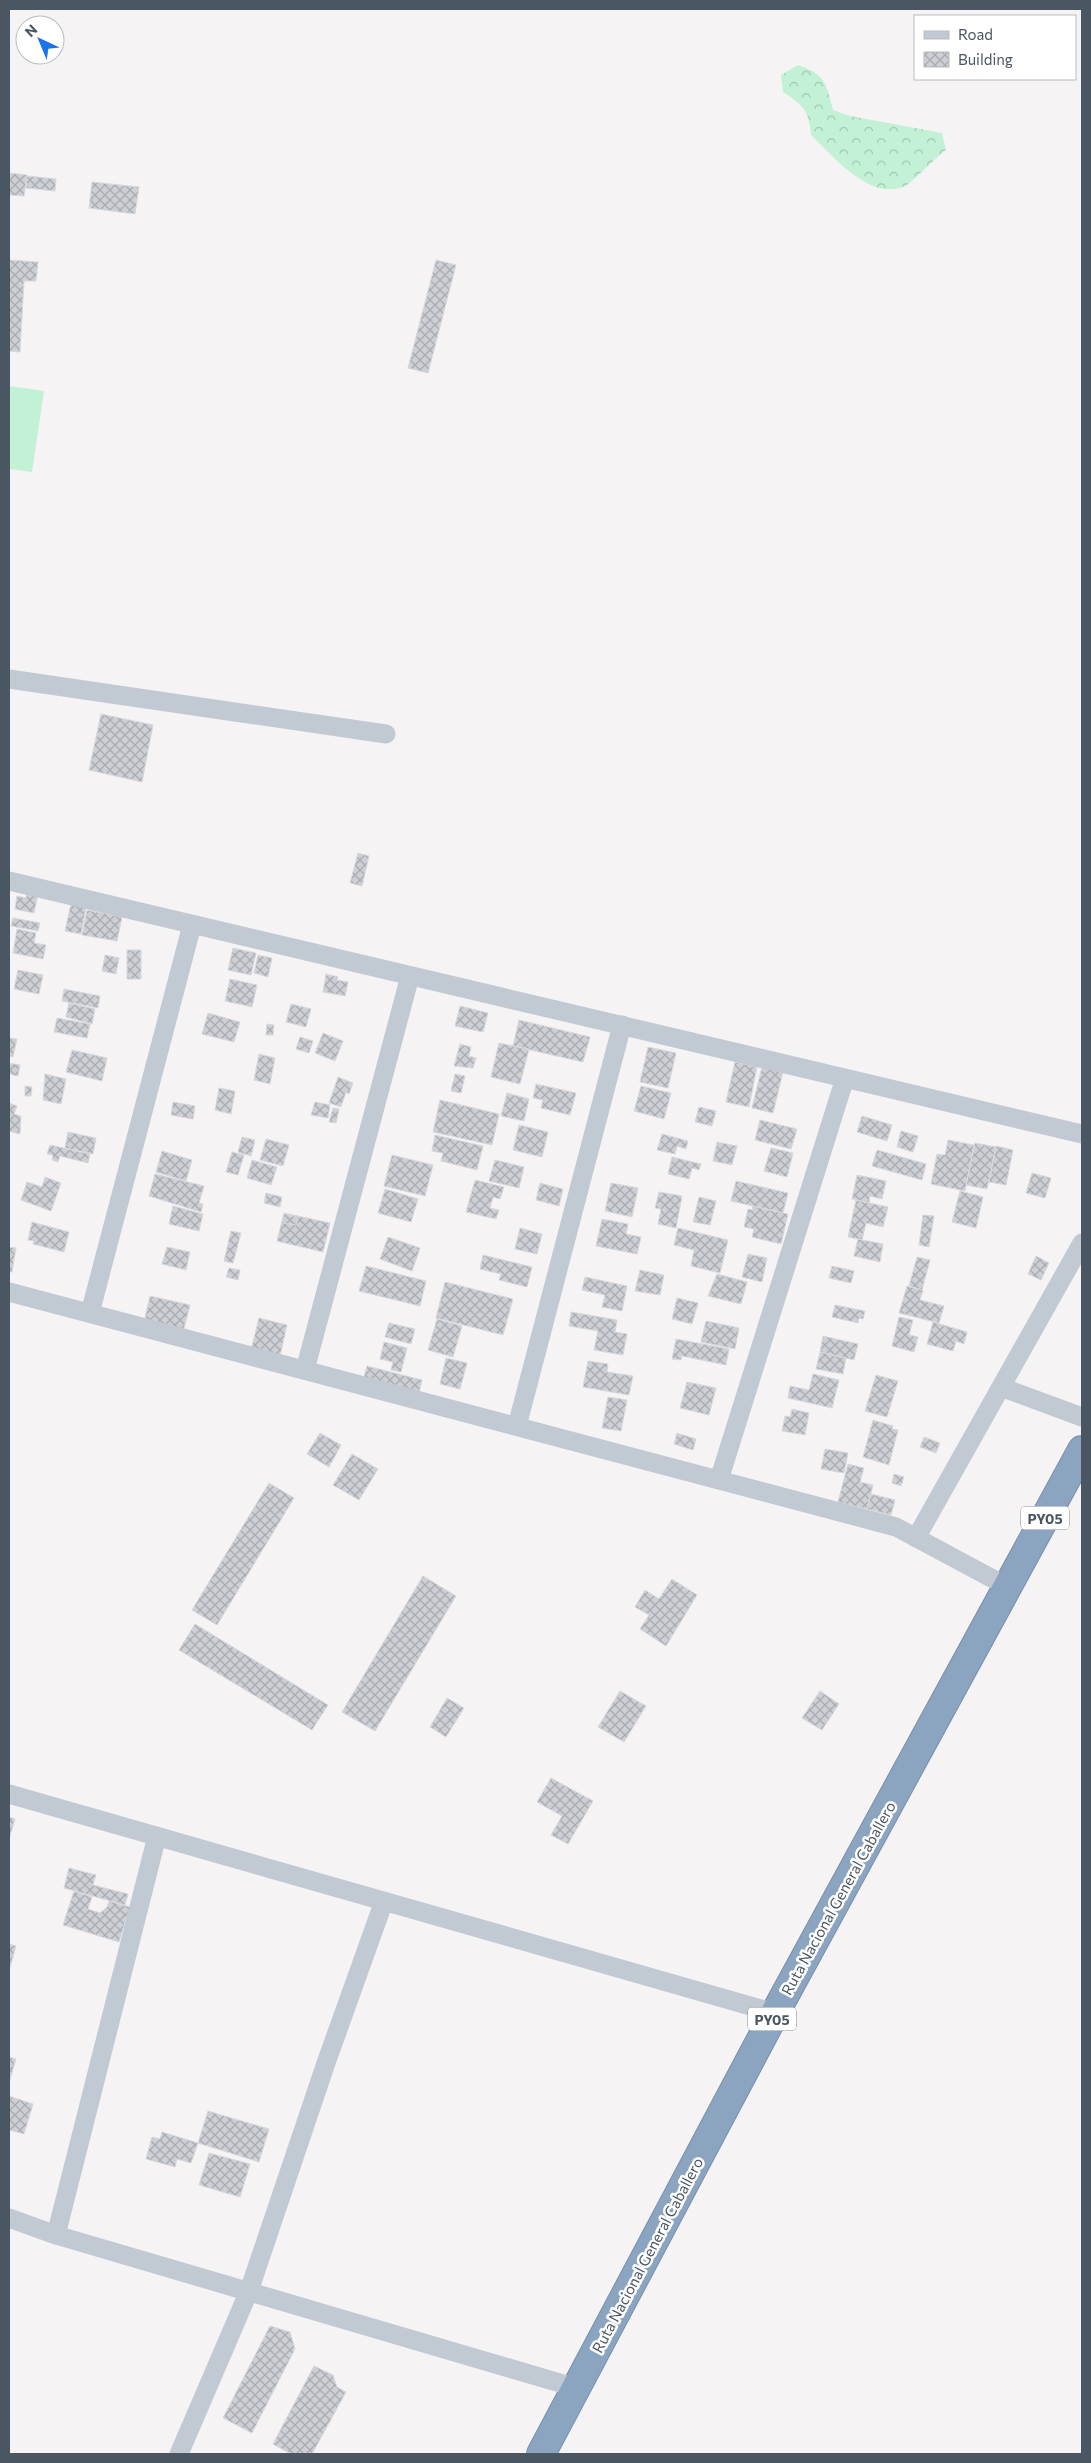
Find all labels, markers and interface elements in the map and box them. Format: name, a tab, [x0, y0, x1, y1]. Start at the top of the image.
north arrow	[15, 15, 65, 65]
legend	[914, 15, 1076, 80]
text: N	[21, 21, 40, 40]
text: Road	[958, 25, 993, 43]
text: Building	[958, 50, 1013, 68]
road number: PY05	[1021, 1506, 1069, 1530]
street label: Ruta Nacional General Caballero	[777, 1798, 899, 1998]
road number: PY05	[748, 2008, 796, 2030]
street label: Ruta Nacional General Caballero	[588, 2154, 706, 2356]

